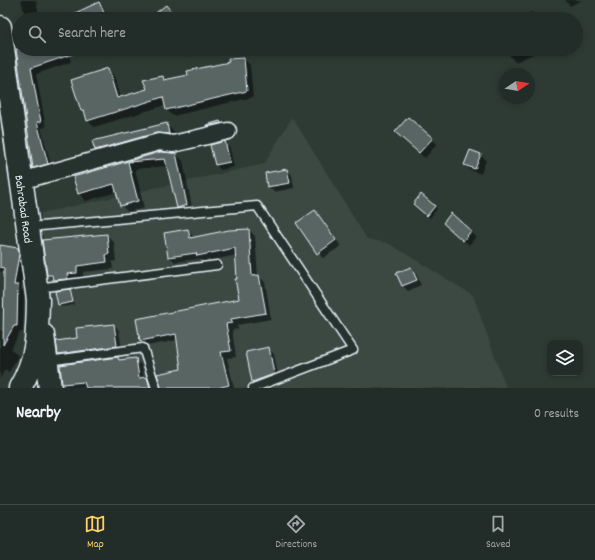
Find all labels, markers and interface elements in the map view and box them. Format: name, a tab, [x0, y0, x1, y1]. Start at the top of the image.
search box	[12, 12, 583, 56]
icon: search	[26, 23, 48, 45]
text: Search here	[58, 23, 126, 45]
north arrow	[499, 68, 535, 104]
street label: Bahrabad Road	[9, 174, 36, 244]
map controls	[547, 340, 583, 376]
button: layers	[547, 340, 583, 376]
text: Nearby	[16, 402, 60, 426]
text: 0 results	[534, 405, 579, 424]
tab: Map	[84, 513, 106, 553]
tab: Directions	[275, 513, 317, 553]
tab: Saved	[486, 513, 511, 553]

